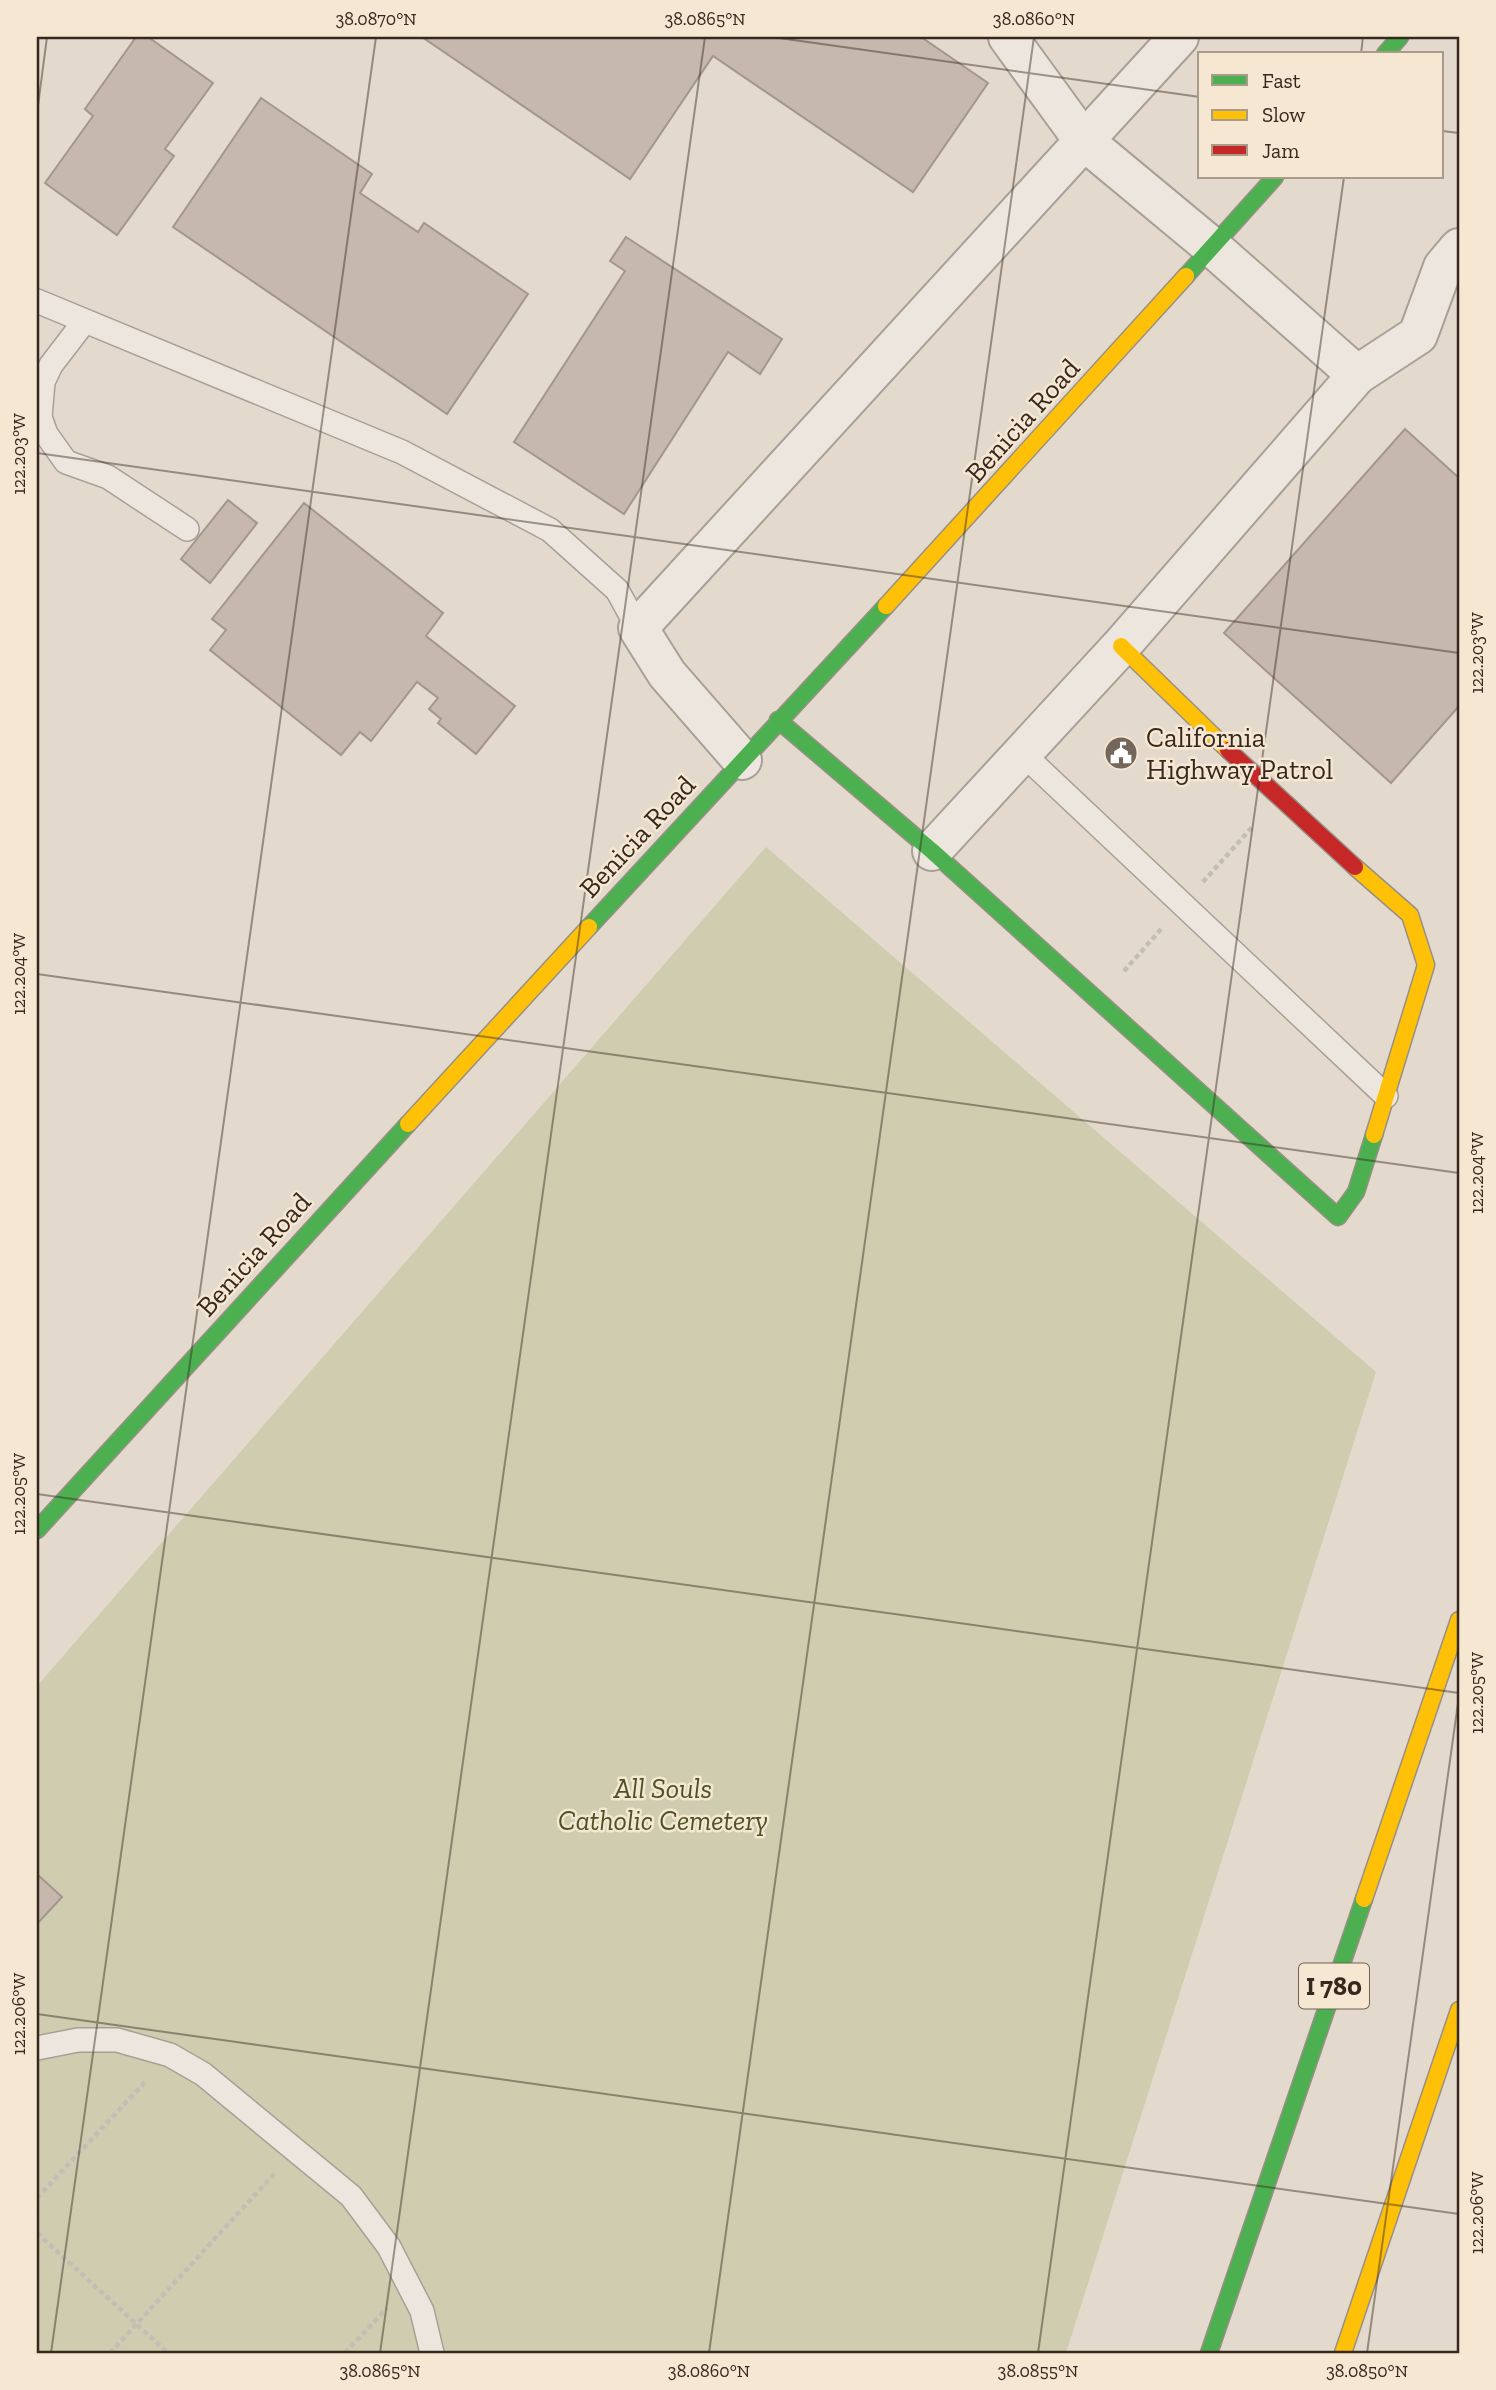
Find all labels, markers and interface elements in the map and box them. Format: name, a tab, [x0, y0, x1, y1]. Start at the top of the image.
text: 38.0870°N	[335, 8, 417, 30]
text: 38.0865°N	[664, 8, 746, 30]
text: 38.0860°N	[993, 8, 1075, 30]
legend	[1198, 52, 1444, 178]
text: Fast	[1262, 68, 1301, 93]
text: Slow	[1262, 102, 1305, 127]
text: Jam	[1262, 138, 1299, 163]
street label: Benicia Road	[958, 352, 1086, 489]
text: 122.203°W	[8, 413, 30, 495]
text: 122.203°W	[1466, 612, 1488, 694]
place label: California Highway Patrol	[1146, 721, 1333, 786]
public building icon: California Highway Patrol	[1102, 734, 1140, 772]
street label: Benicia Road	[573, 768, 702, 904]
text: 122.204°W	[8, 933, 30, 1015]
text: 122.204°W	[1466, 1132, 1488, 1214]
street label: Benicia Road	[189, 1186, 317, 1323]
text: 122.205°W	[8, 1453, 30, 1535]
text: 122.205°W	[1466, 1652, 1488, 1734]
park label: All Souls Catholic Cemetery	[558, 1772, 768, 1837]
road number: I 780	[1299, 1964, 1369, 2008]
text: 122.206°W	[8, 1973, 30, 2055]
text: 122.206°W	[1466, 2172, 1488, 2254]
text: 38.0865°N	[339, 2360, 421, 2382]
text: 38.0860°N	[668, 2360, 750, 2382]
text: 38.0855°N	[998, 2360, 1078, 2382]
text: 38.0850°N	[1326, 2360, 1408, 2382]

